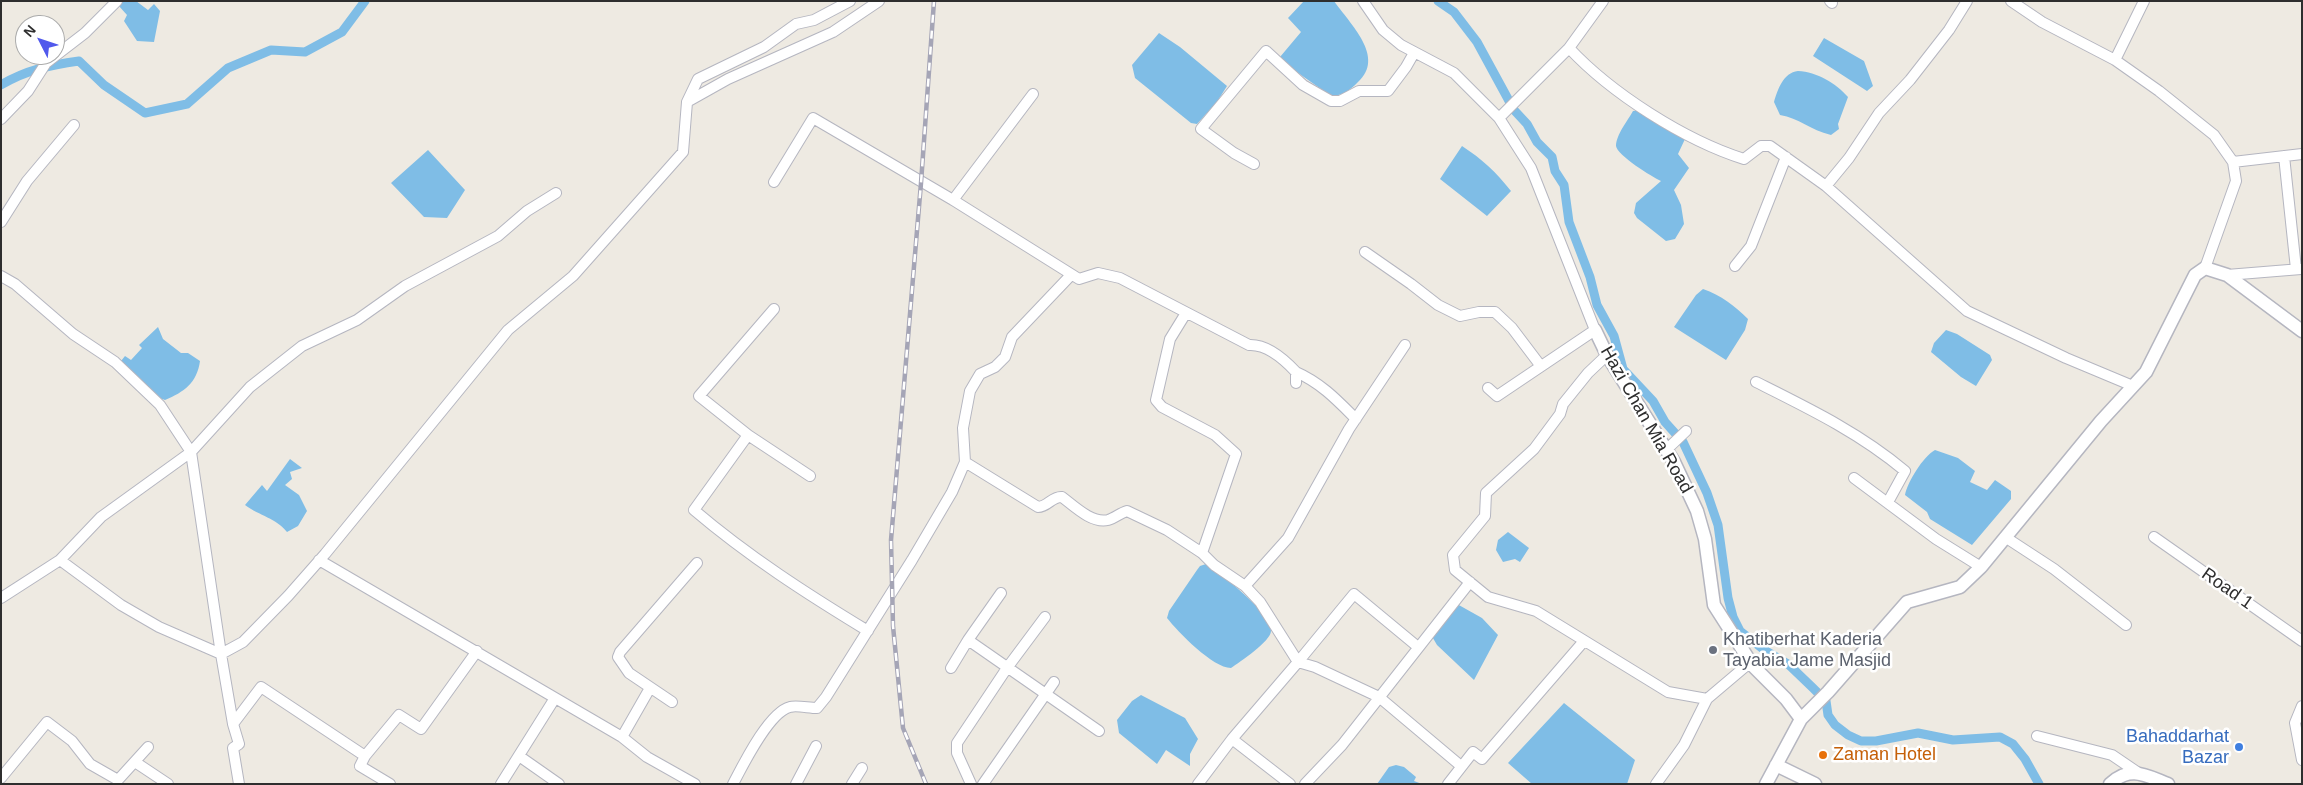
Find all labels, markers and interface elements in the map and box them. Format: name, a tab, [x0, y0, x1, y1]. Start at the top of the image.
north arrow	[15, 15, 65, 65]
text: N	[20, 22, 39, 40]
street label: Hazi Chan Mia Road	[1595, 343, 1697, 497]
street label: Road 1	[2197, 564, 2257, 614]
place label: Khatiberhat Kaderia Tayabia Jame Masjid	[1723, 629, 1891, 672]
marker: Khatiberhat Kaderia Tayabia Jame Masjid	[1707, 644, 1719, 656]
place label: Bahaddarhat Bazar	[2126, 726, 2229, 769]
marker: Bahaddarhat Bazar	[2233, 741, 2245, 753]
place label: Zaman Hotel	[1833, 744, 1936, 766]
marker: Zaman Hotel	[1817, 749, 1829, 761]

